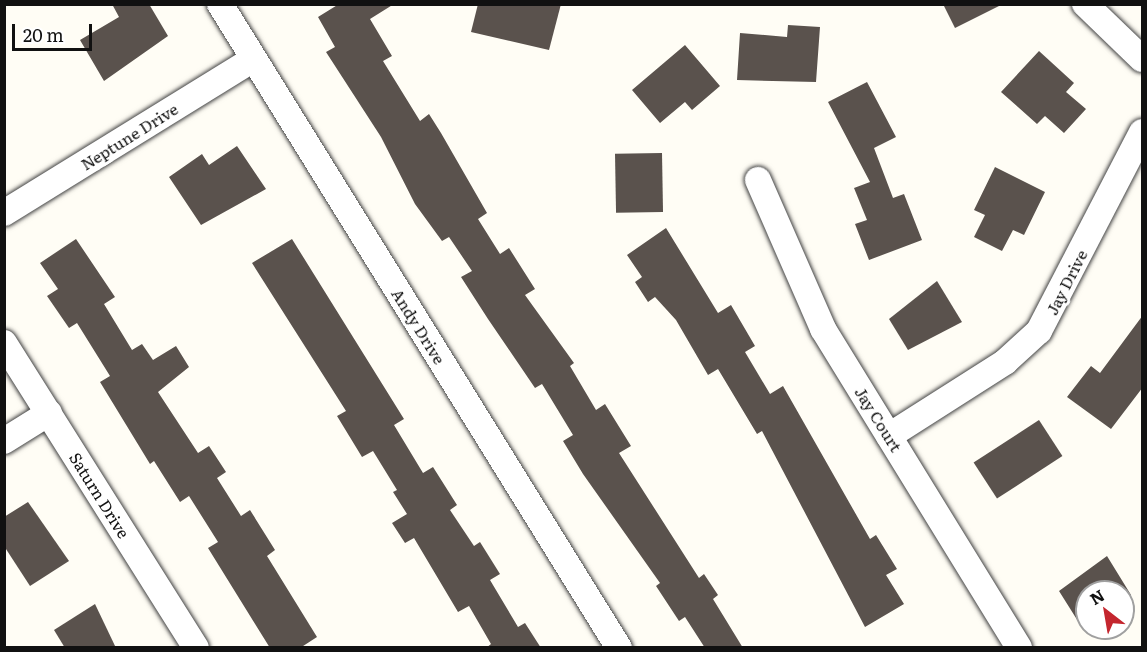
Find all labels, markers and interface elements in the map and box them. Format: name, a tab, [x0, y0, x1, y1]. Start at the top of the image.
scale bar	[15, 12, 94, 50]
text: 20 m	[23, 21, 64, 48]
street label: Neptune Drive	[77, 98, 181, 174]
street label: Jay Drive	[1041, 246, 1091, 318]
street label: Andy Drive	[388, 285, 450, 367]
street label: Jay Court	[851, 383, 907, 455]
street label: Saturn Drive	[66, 449, 134, 541]
north arrow	[1075, 580, 1135, 640]
text: N	[1085, 583, 1109, 610]

